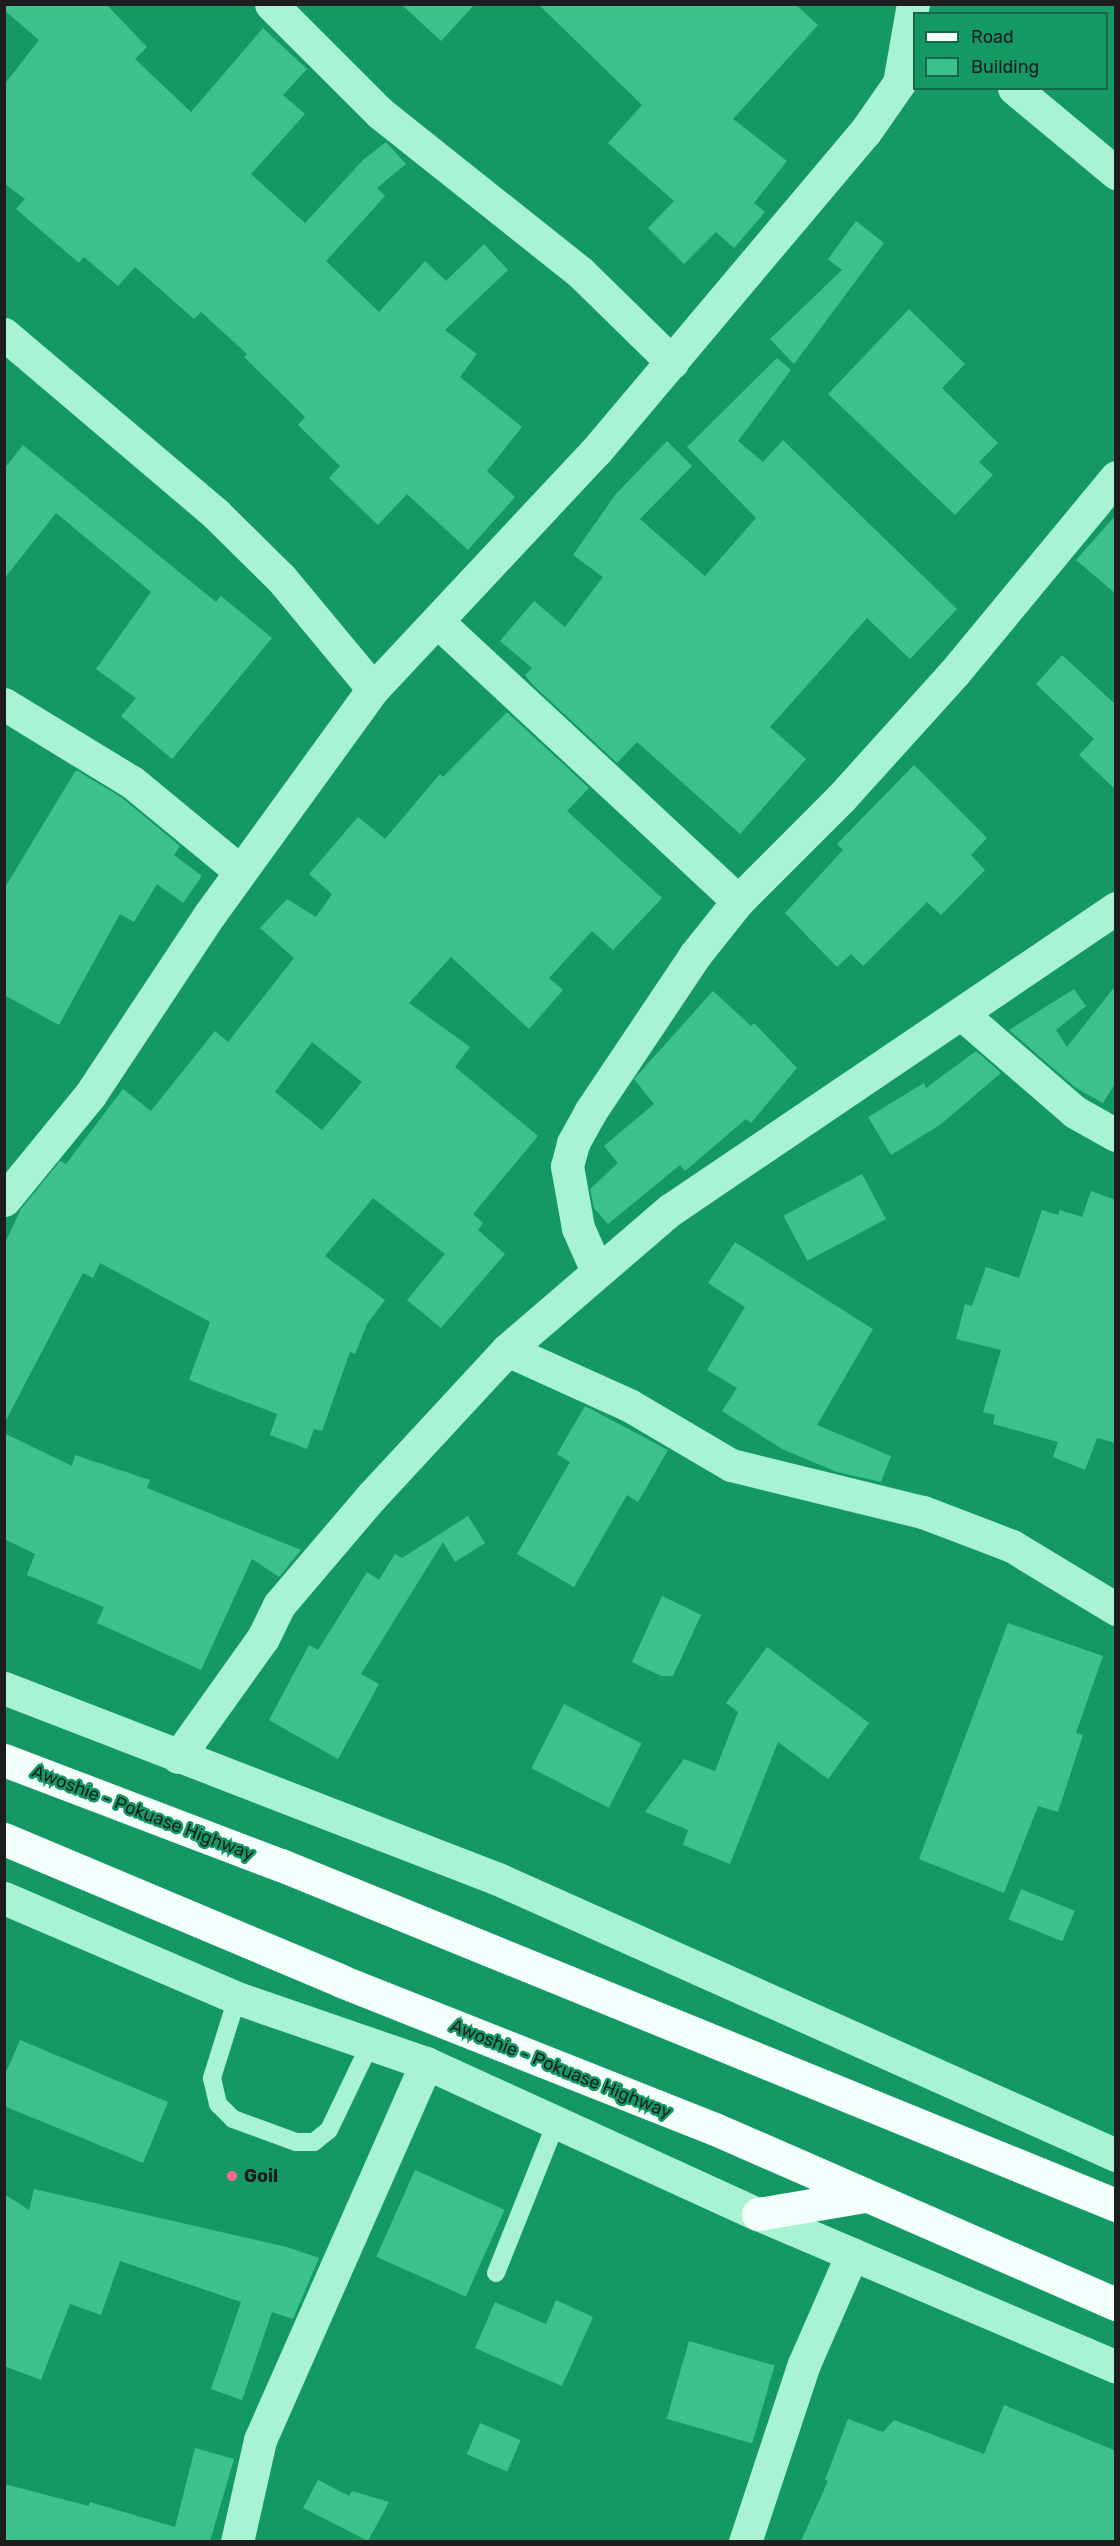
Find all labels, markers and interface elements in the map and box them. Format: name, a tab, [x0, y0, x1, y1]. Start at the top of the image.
legend	[913, 12, 1108, 90]
text: Road	[971, 26, 1014, 48]
text: Building	[971, 56, 1039, 78]
street label: Awoshie - Pokuase Highway	[29, 1761, 257, 1865]
street label: Awoshie - Pokuase Highway	[447, 2015, 675, 2123]
place label: Goil	[244, 2165, 278, 2187]
marker: Goil	[225, 2169, 239, 2183]

